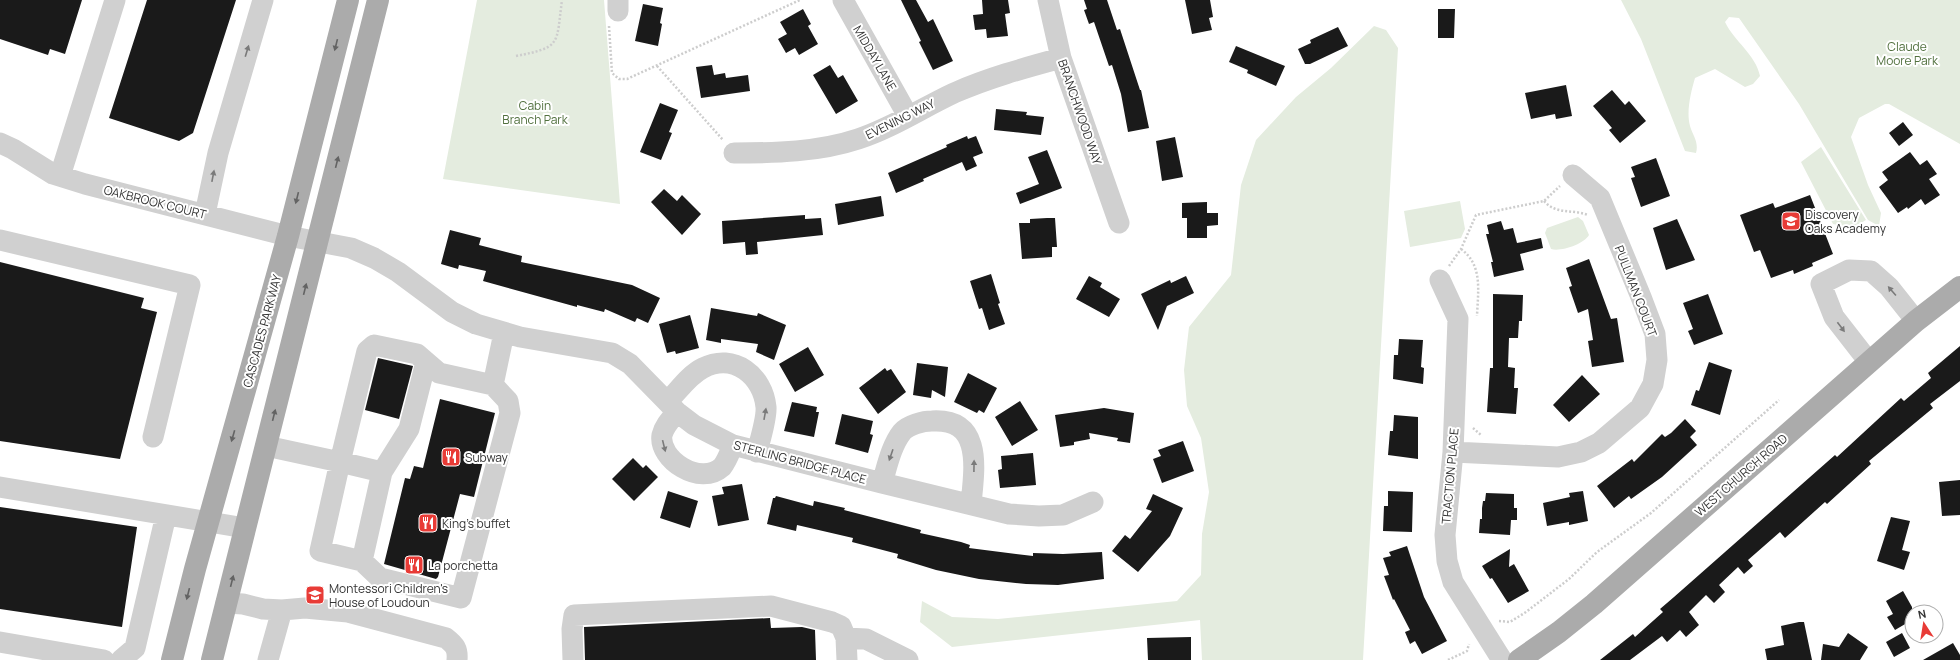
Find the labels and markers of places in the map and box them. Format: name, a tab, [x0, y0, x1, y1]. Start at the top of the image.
place label: Discovery Oaks Academy	[1805, 206, 1887, 237]
school or university icon: Discovery Oaks Academy	[1780, 210, 1802, 232]
restaurant icon: Subway	[440, 446, 462, 468]
place label: Subway	[465, 449, 509, 466]
restaurant icon: King's buffet	[417, 512, 439, 534]
place label: King's buffet	[442, 515, 511, 532]
restaurant icon: La porchetta	[403, 554, 425, 576]
place label: La porchetta	[428, 557, 498, 574]
place label: Montessori Children's House of Loudoun	[329, 580, 448, 611]
school or university icon: Montessori Children's House of Loudoun	[304, 584, 326, 606]

